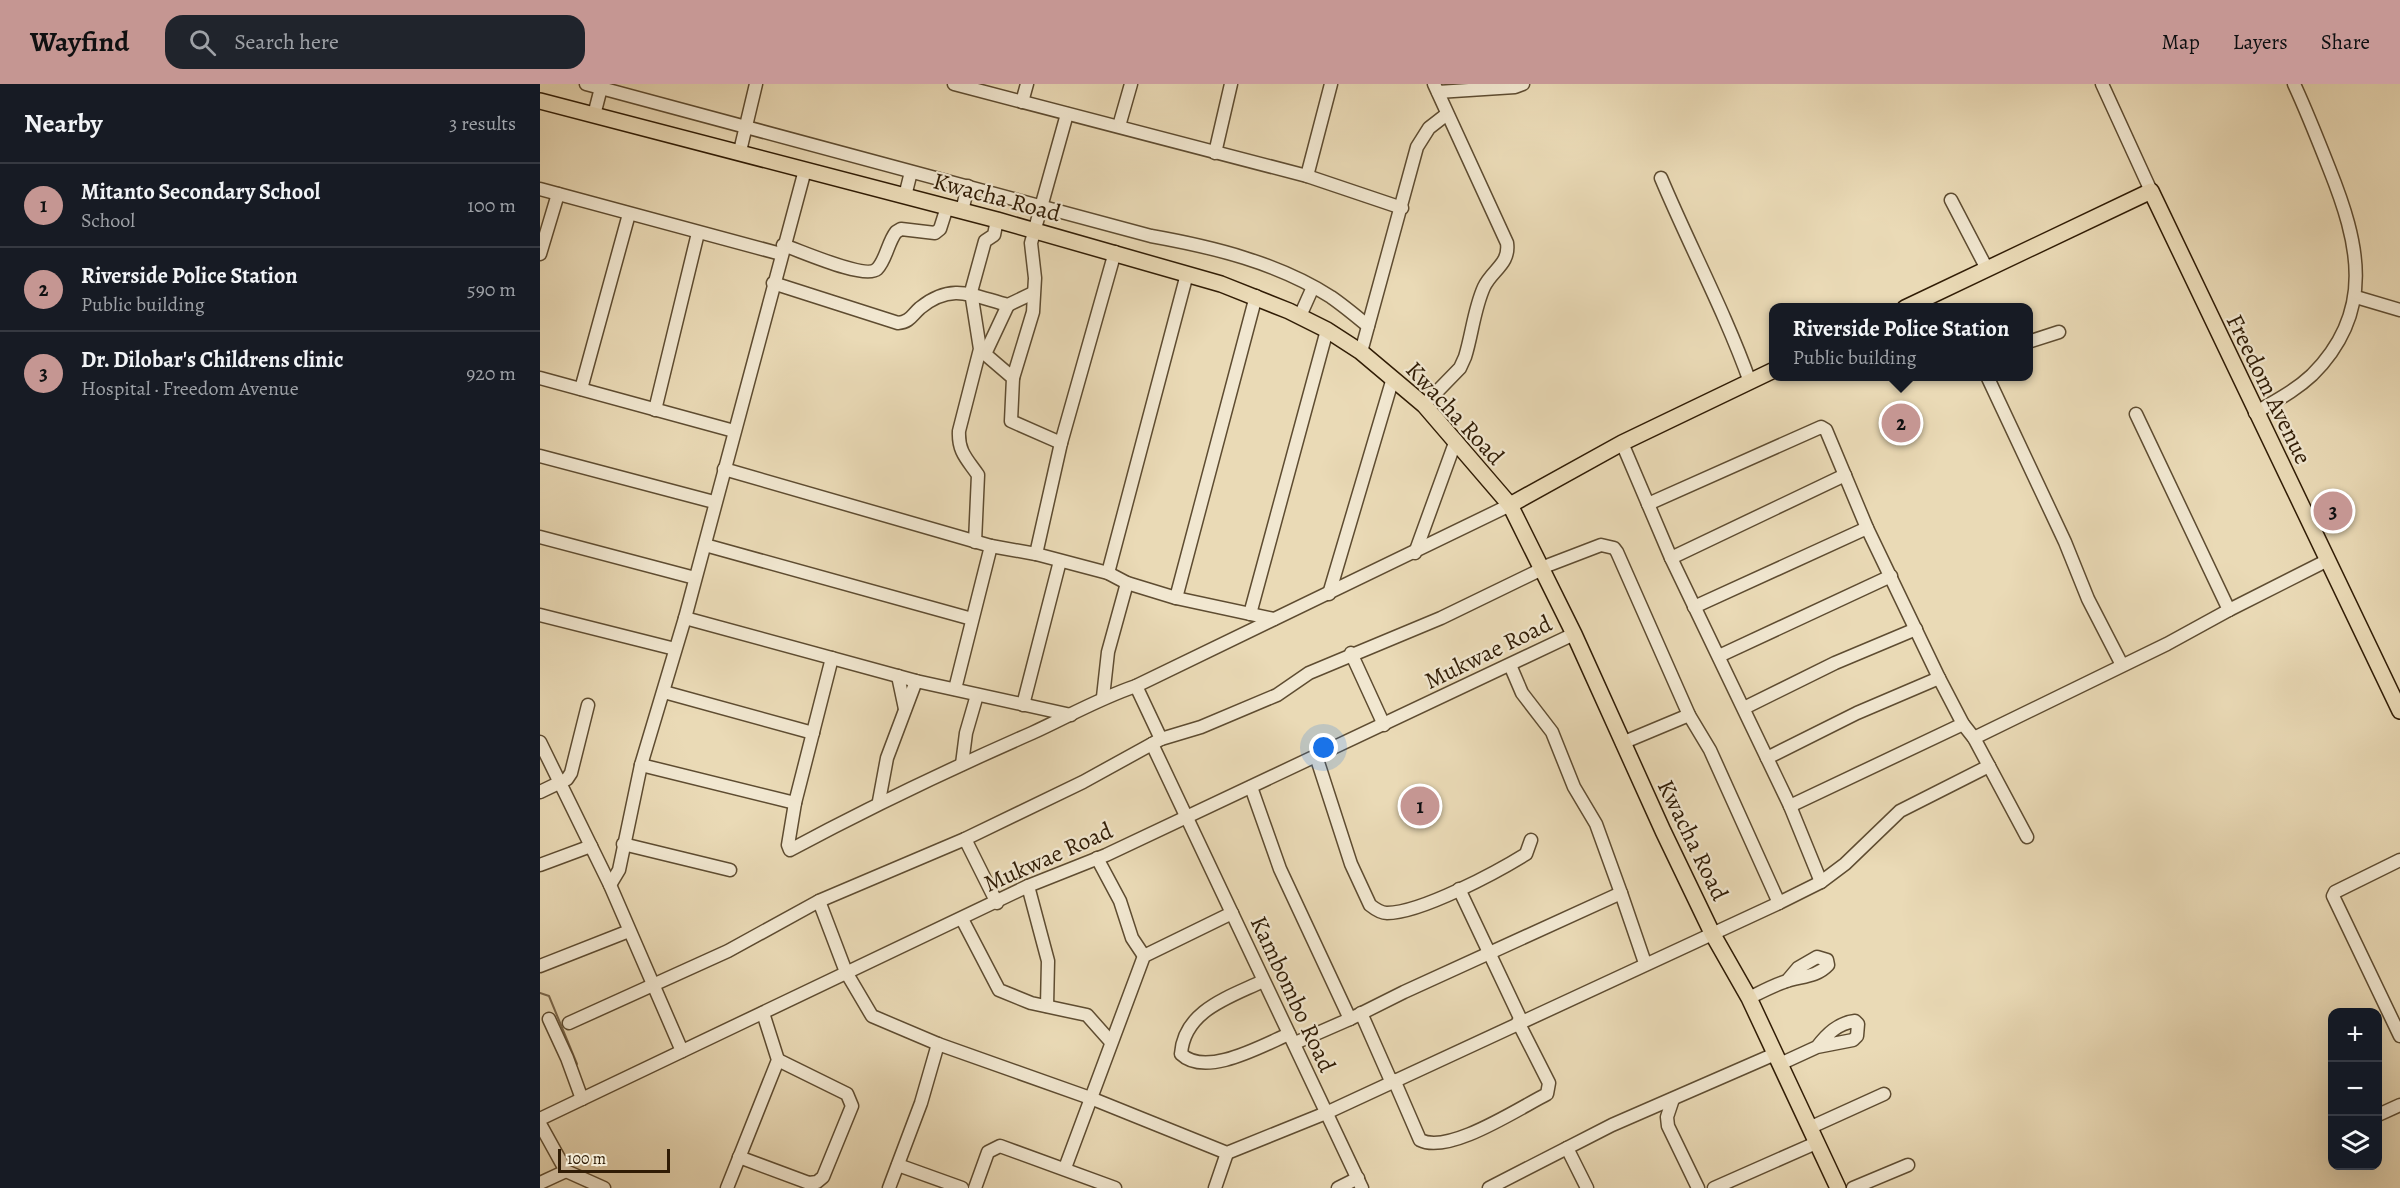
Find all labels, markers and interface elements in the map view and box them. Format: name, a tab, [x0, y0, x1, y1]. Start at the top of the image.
search box	[165, 15, 585, 69]
text: Wayfind	[30, 23, 129, 61]
icon: search	[186, 26, 219, 59]
text: Search here	[234, 27, 339, 57]
text: Map	[2161, 28, 2200, 56]
text: Layers	[2233, 28, 2288, 56]
text: Share	[2321, 28, 2370, 56]
text: Nearby	[24, 106, 103, 141]
text: 3 results	[449, 110, 516, 137]
street label: Kwacha Road	[930, 165, 1065, 229]
text: Mitanto Secondary School	[81, 177, 320, 207]
text: 1	[40, 192, 47, 219]
text: 100 m	[467, 192, 516, 219]
text: School	[81, 207, 135, 234]
text: Riverside Police Station	[81, 261, 298, 291]
text: 2	[39, 276, 48, 303]
text: 590 m	[467, 276, 516, 303]
text: Public building	[81, 291, 205, 318]
popup	[1769, 303, 2033, 381]
street label: Freedom Avenue	[2219, 309, 2319, 469]
text: Riverside Police Station	[1793, 314, 2009, 344]
text: Public building	[1793, 344, 1917, 371]
text: Dr. Dilobar's Childrens clinic	[81, 345, 343, 375]
street label: Kwacha Road	[1399, 354, 1511, 472]
text: 3	[39, 360, 48, 387]
text: 920 m	[466, 360, 516, 387]
text: Hospital · Freedom Avenue	[81, 375, 299, 402]
pin: 2	[1882, 400, 1920, 446]
pin: 3	[2314, 488, 2352, 534]
street label: Mukwae Road	[1419, 607, 1557, 697]
your location	[1309, 733, 1338, 762]
street label: Kwacha Road	[1650, 774, 1736, 906]
pin: 1	[1400, 784, 1440, 828]
street label: Mukwae Road	[978, 814, 1118, 900]
street label: Kambombo Road	[1243, 911, 1343, 1077]
map controls	[2328, 1008, 2382, 1170]
button: +	[2328, 1008, 2382, 1062]
button: −	[2328, 1062, 2382, 1116]
button: layers	[2328, 1116, 2382, 1170]
scale bar	[558, 1146, 670, 1174]
text: 100 m	[567, 1148, 606, 1170]

